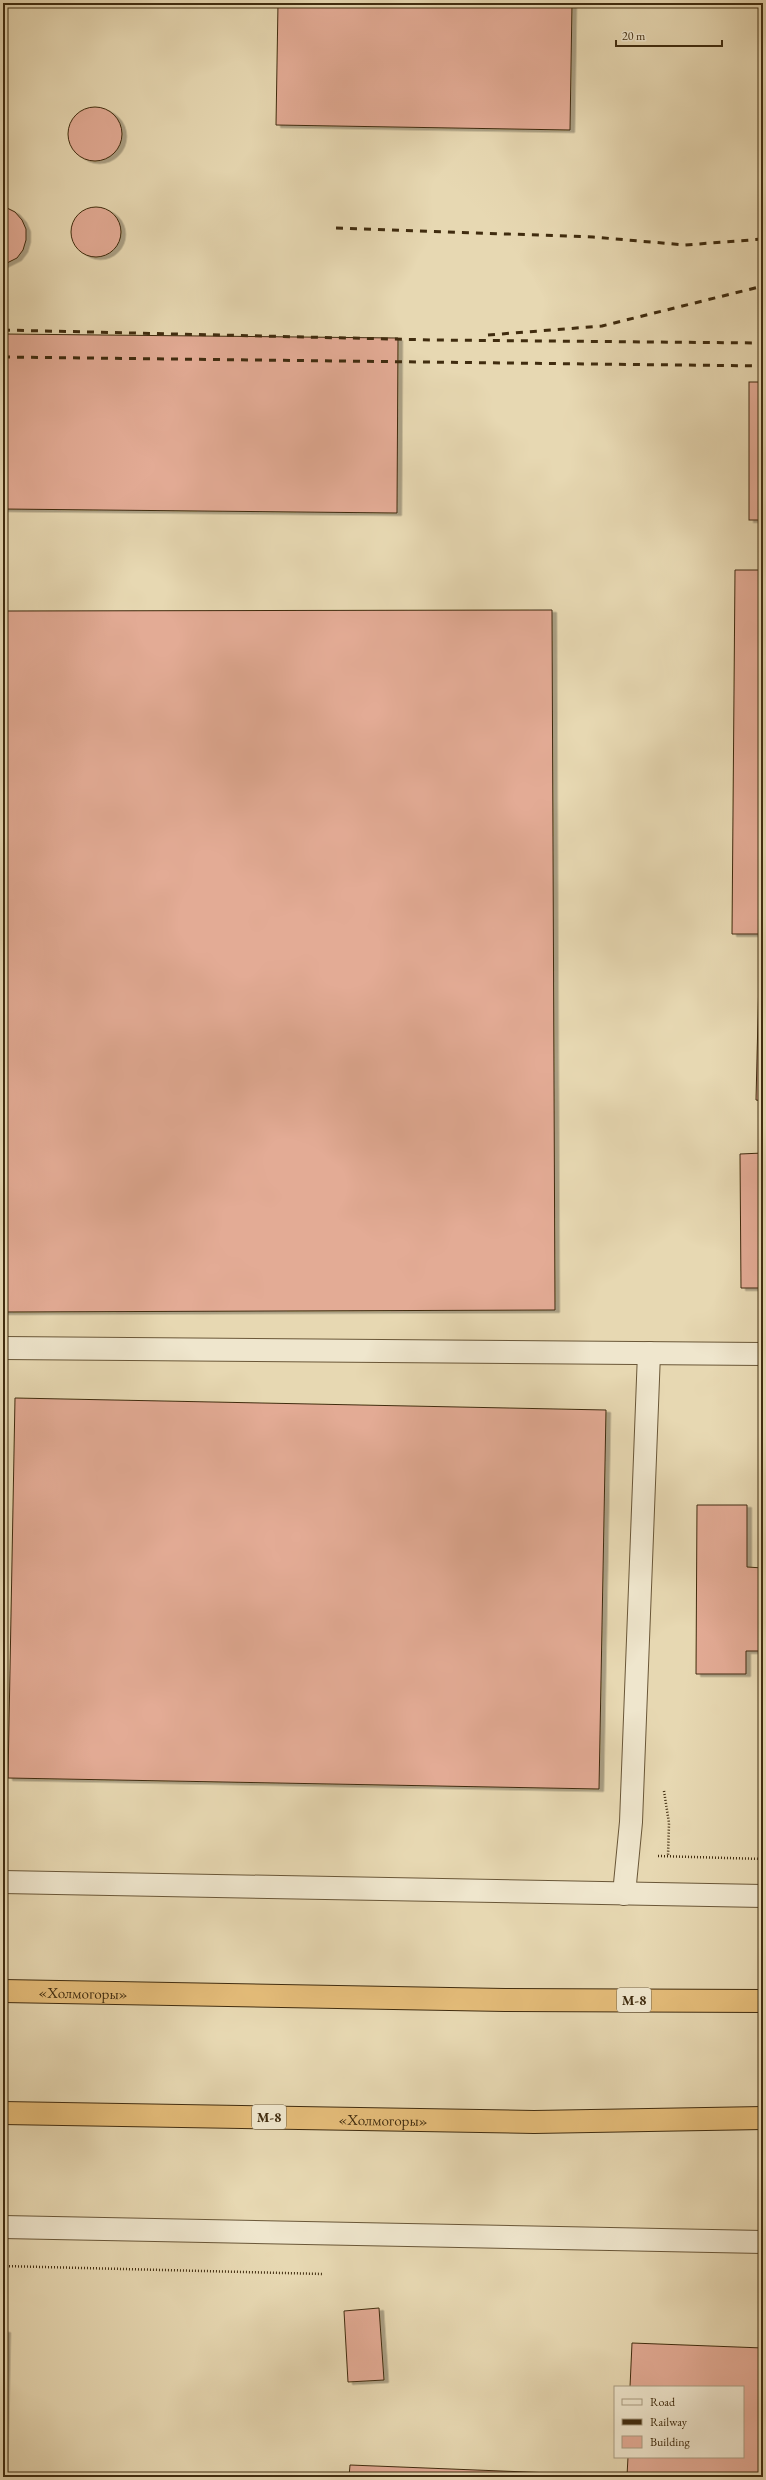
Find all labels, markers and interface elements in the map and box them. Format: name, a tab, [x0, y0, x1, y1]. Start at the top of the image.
scale bar	[616, 22, 722, 48]
text: 20 m	[622, 28, 646, 44]
street label: «Холмогоры»	[38, 1982, 128, 2003]
road number: М-8	[617, 1988, 651, 2012]
road number: М-8	[252, 2105, 286, 2129]
street label: «Холмогоры»	[338, 2109, 428, 2130]
legend	[614, 2386, 744, 2458]
text: Road	[650, 2394, 676, 2410]
text: Railway	[650, 2414, 688, 2430]
text: Building	[650, 2434, 691, 2450]

